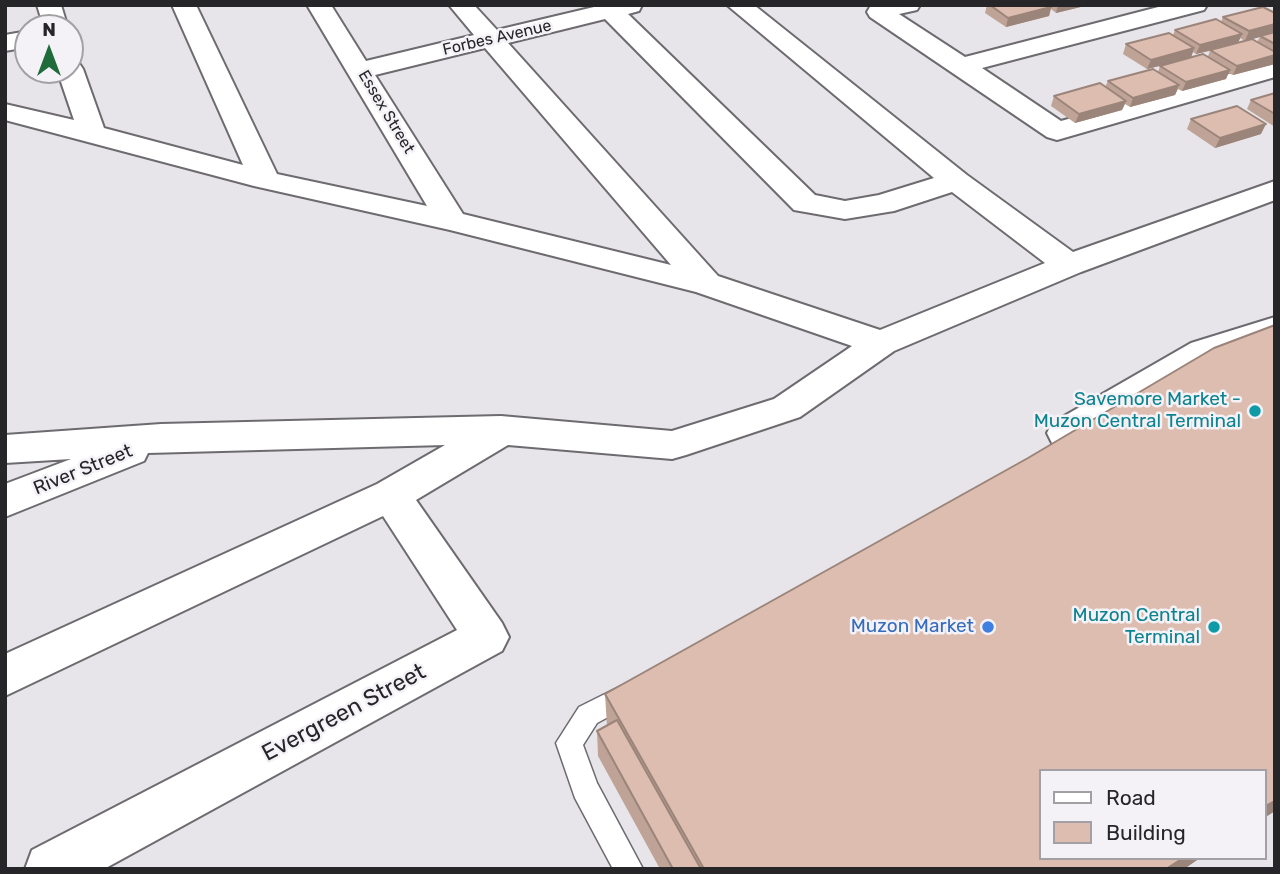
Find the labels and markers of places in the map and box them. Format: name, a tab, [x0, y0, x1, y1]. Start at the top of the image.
place label: Savemore Market - Muzon Central Terminal	[1034, 389, 1241, 433]
marker: Savemore Market - Muzon Central Terminal	[1247, 403, 1263, 419]
place label: Muzon Central Terminal	[1073, 605, 1200, 649]
place label: Muzon Market	[851, 616, 974, 638]
marker: Muzon Market	[980, 619, 996, 635]
marker: Muzon Central Terminal	[1206, 619, 1222, 635]

